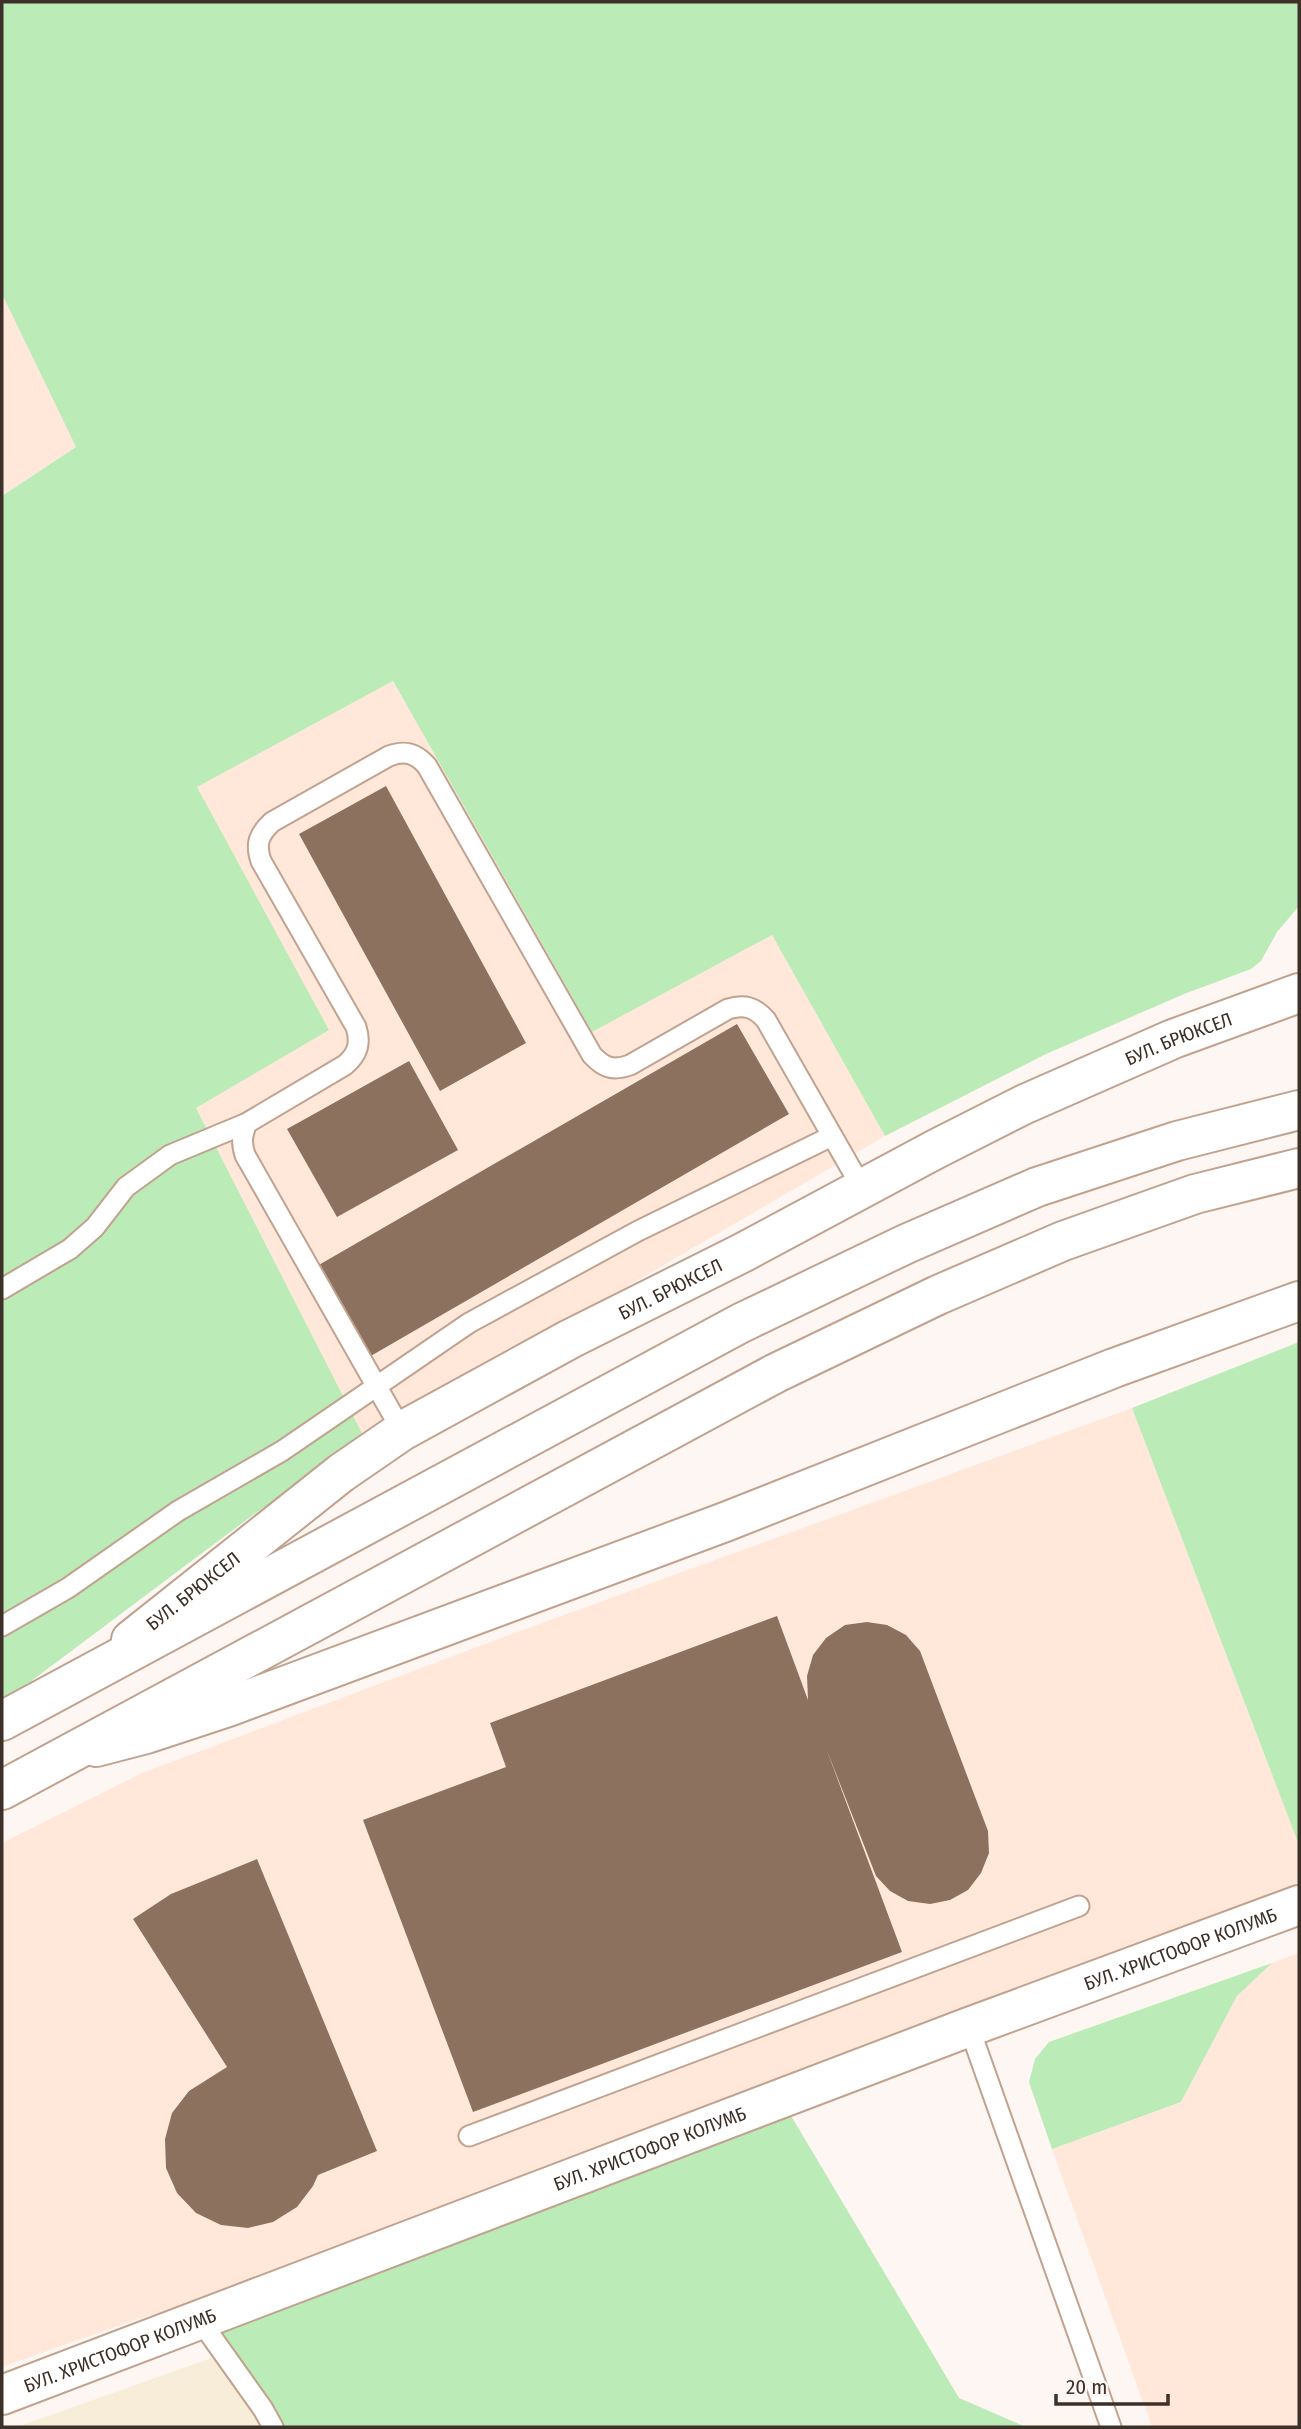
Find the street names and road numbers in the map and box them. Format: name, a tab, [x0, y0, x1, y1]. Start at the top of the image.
street label: БУЛ. БРЮКСЕЛ	[1121, 1007, 1235, 1070]
street label: БУЛ. БРЮКСЕЛ	[614, 1253, 726, 1324]
street label: БУЛ. БРЮКСЕЛ	[141, 1547, 244, 1635]
street label: БУЛ. ХРИСТОФОР КОЛУМБ	[1081, 1903, 1280, 1995]
street label: БУЛ. ХРИСТОФОР КОЛУМБ	[550, 2101, 749, 2196]
street label: БУЛ. ХРИСТОФОР КОЛУМБ	[20, 2303, 219, 2397]

